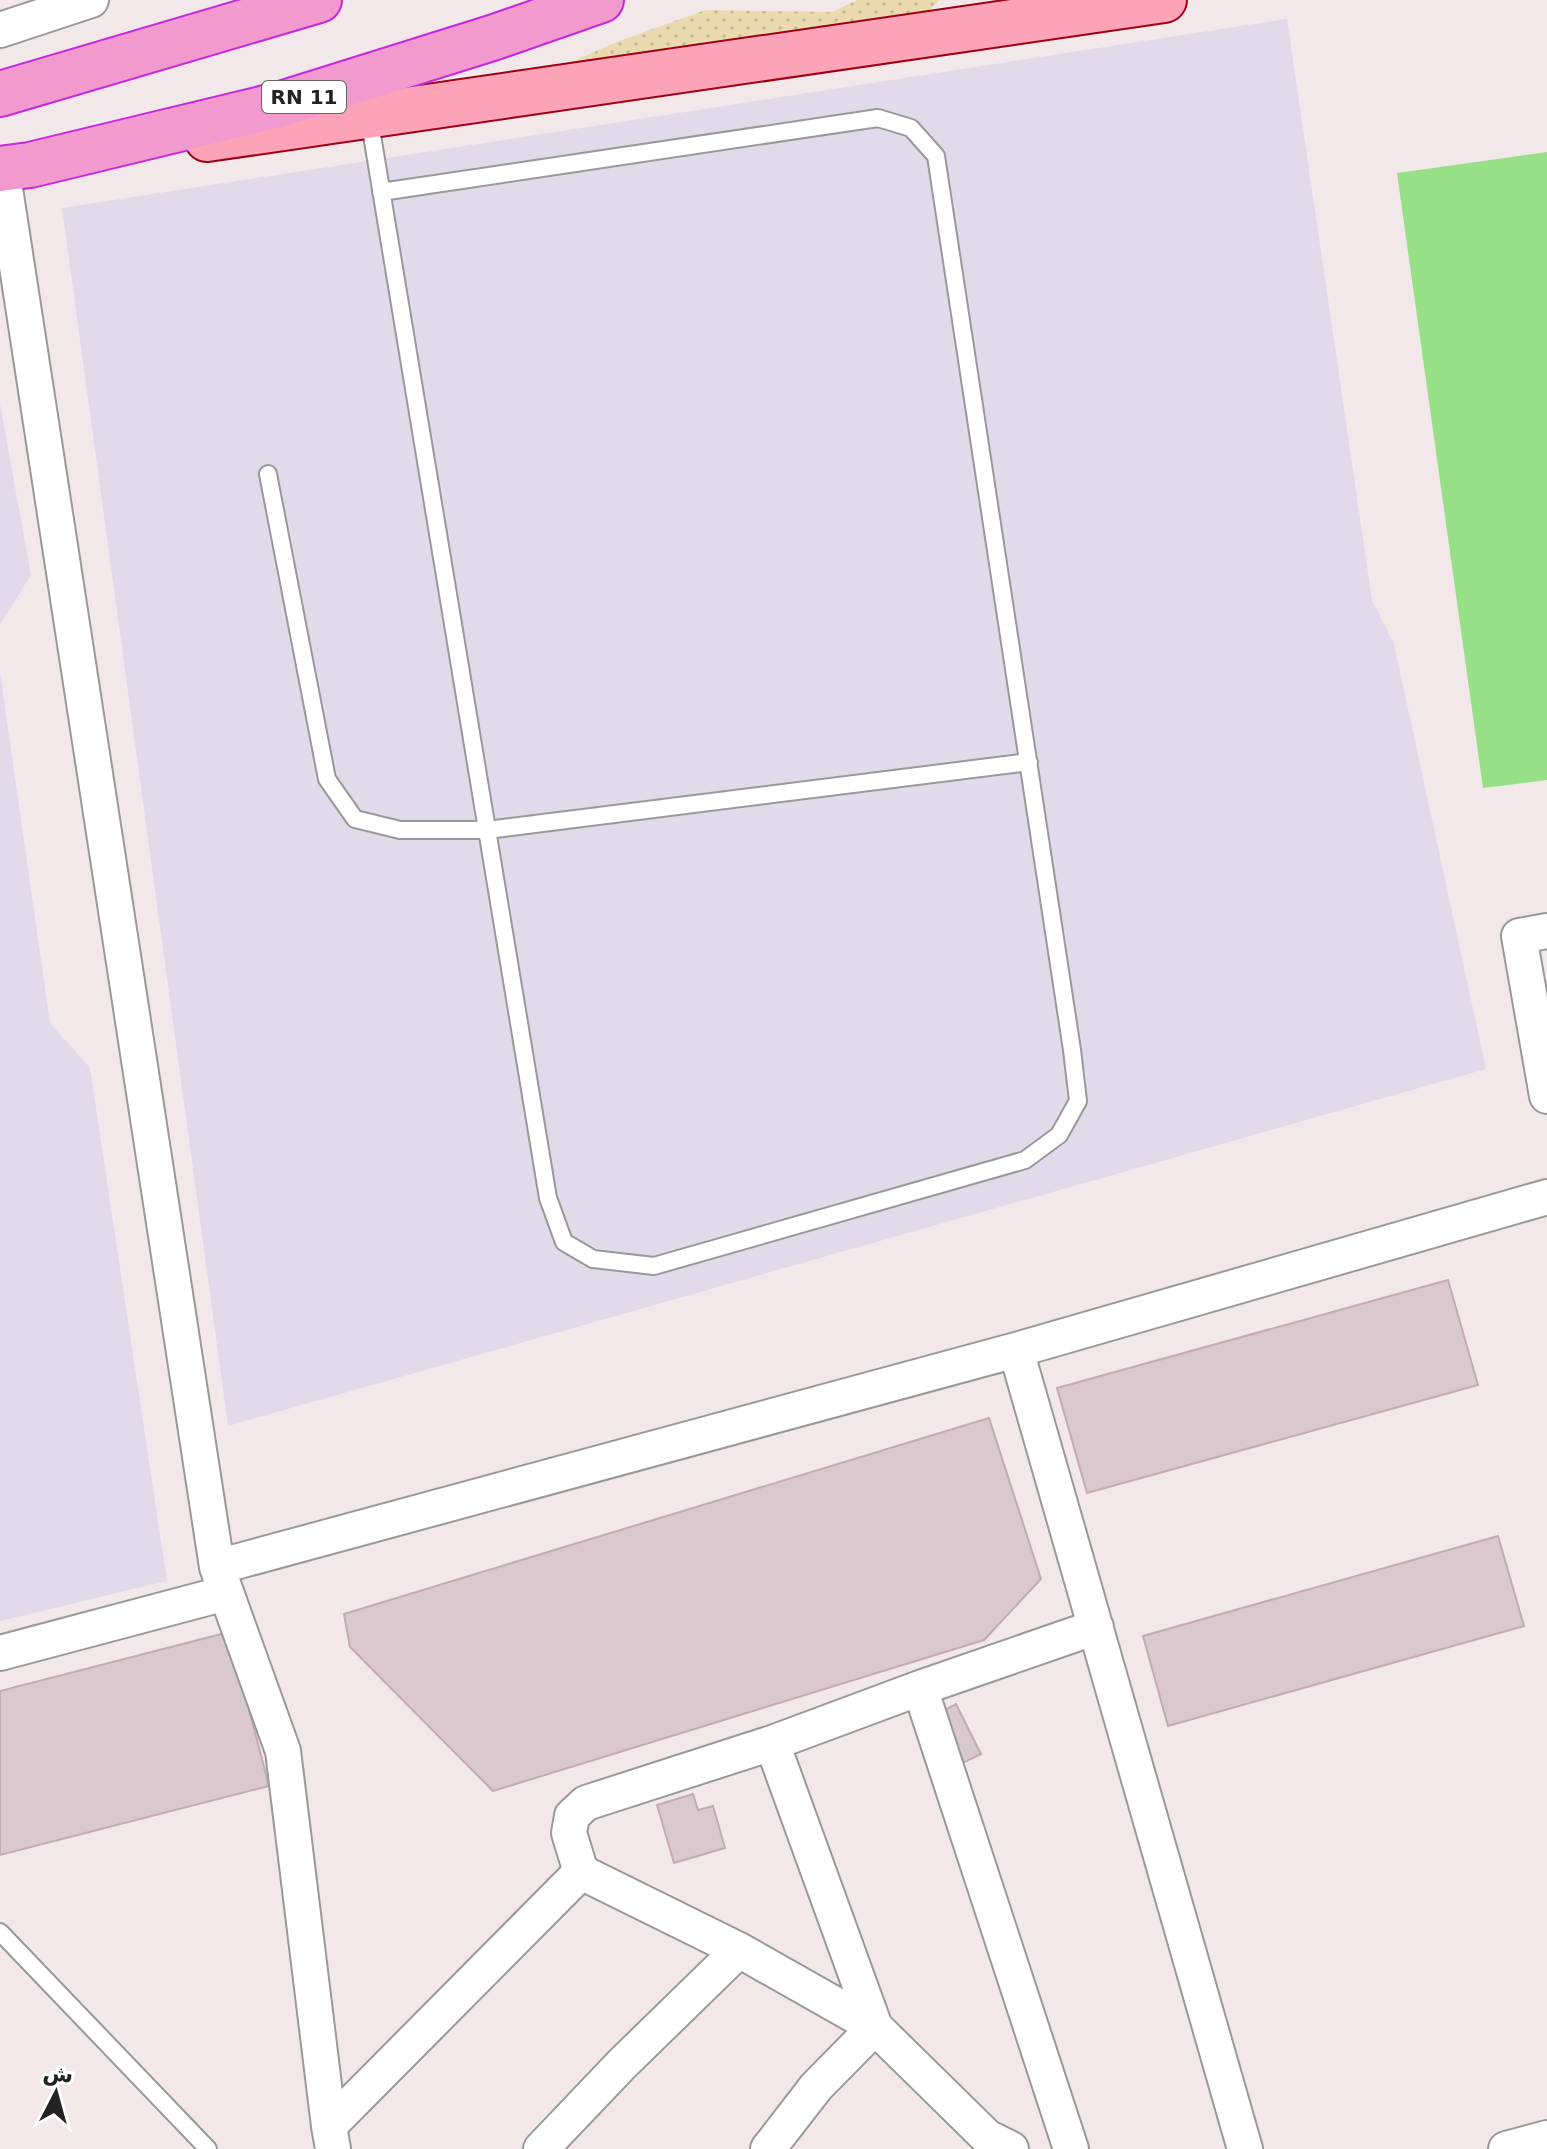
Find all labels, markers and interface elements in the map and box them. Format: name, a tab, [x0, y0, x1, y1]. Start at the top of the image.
road number: RN 11	[262, 81, 346, 113]
north arrow	[16, 2053, 96, 2133]
text: ش	[42, 2060, 74, 2088]

